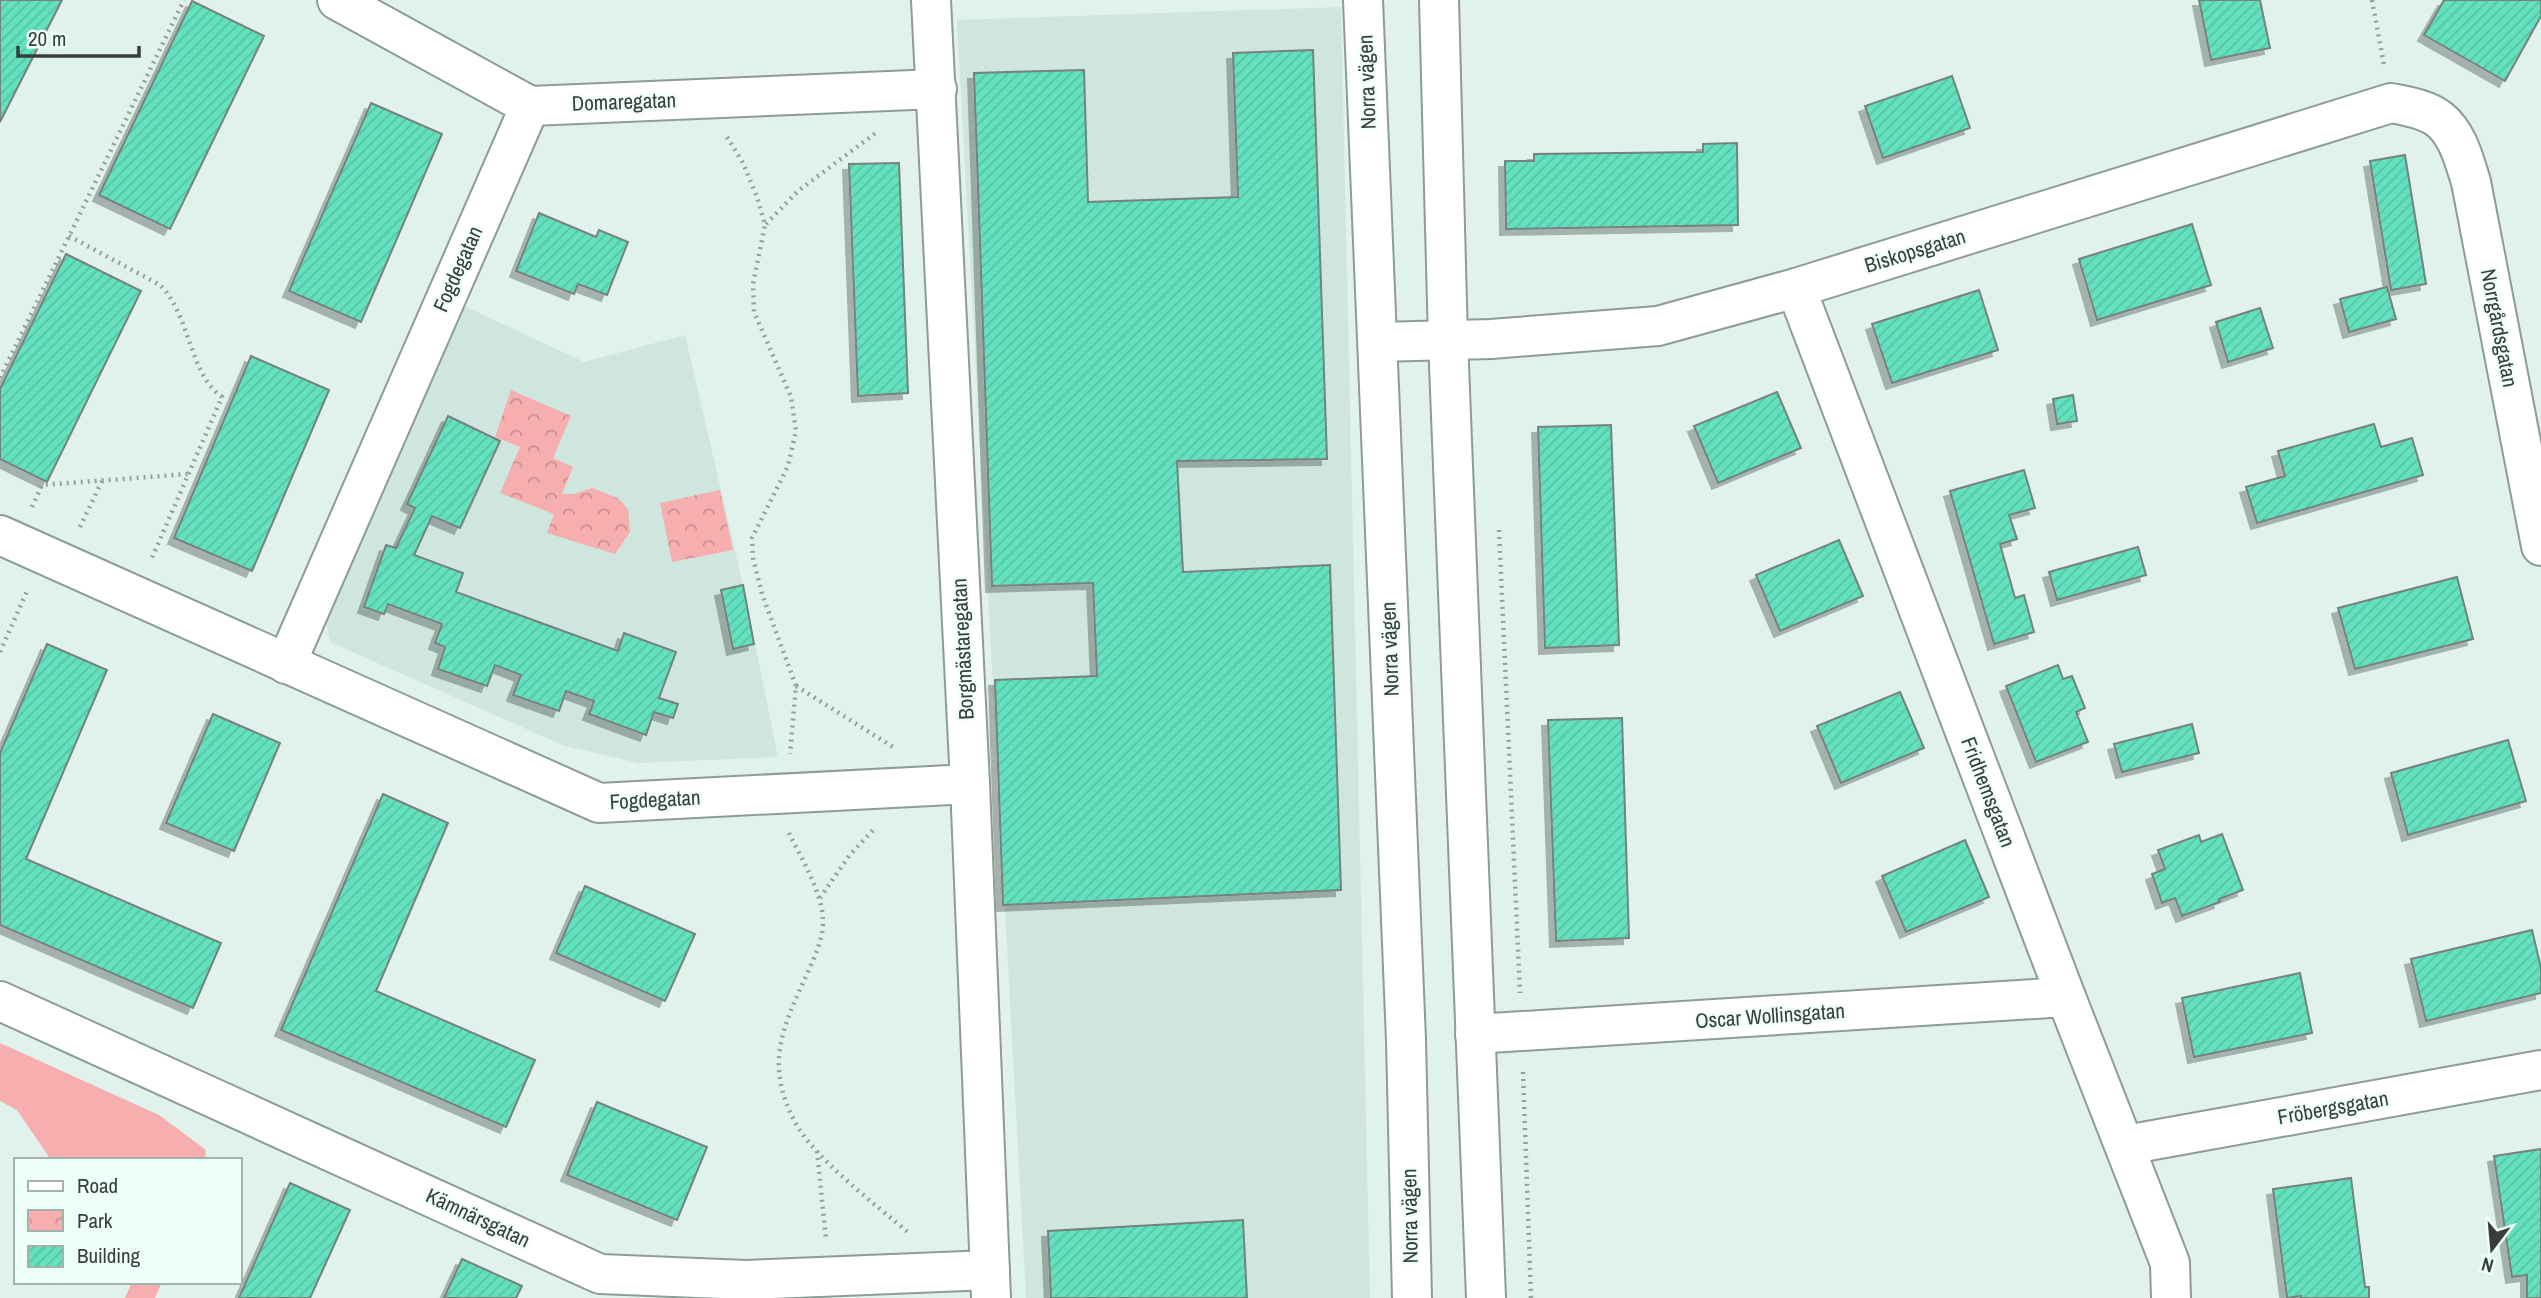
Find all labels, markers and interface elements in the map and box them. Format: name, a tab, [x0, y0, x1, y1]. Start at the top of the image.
scale bar	[18, 14, 138, 58]
text: 20 m	[28, 24, 66, 53]
street label: Norra vägen	[1350, 34, 1383, 130]
street label: Domaregatan	[571, 85, 677, 118]
street label: Fogdegatan	[426, 221, 489, 316]
street label: Biskopsgatan	[1861, 221, 1969, 280]
street label: Norrgårdsgatan	[2474, 266, 2525, 389]
street label: Borgmästaregatan	[944, 578, 981, 721]
street label: Norra vägen	[1373, 601, 1406, 697]
street label: Fridhemsgatan	[1954, 733, 2023, 851]
street label: Fogdegatan	[609, 783, 701, 816]
street label: Oscar Wollinsgatan	[1694, 996, 1846, 1035]
street label: Fröbergsgatan	[2275, 1084, 2391, 1132]
legend	[14, 1158, 242, 1284]
street label: Norra vägen	[1394, 1168, 1425, 1264]
text: Road	[77, 1171, 118, 1200]
street label: Kämnärsgatan	[421, 1181, 535, 1254]
text: Park	[77, 1206, 113, 1235]
north arrow	[2457, 1214, 2527, 1284]
text: Building	[77, 1241, 141, 1270]
text: N	[2478, 1251, 2496, 1279]

